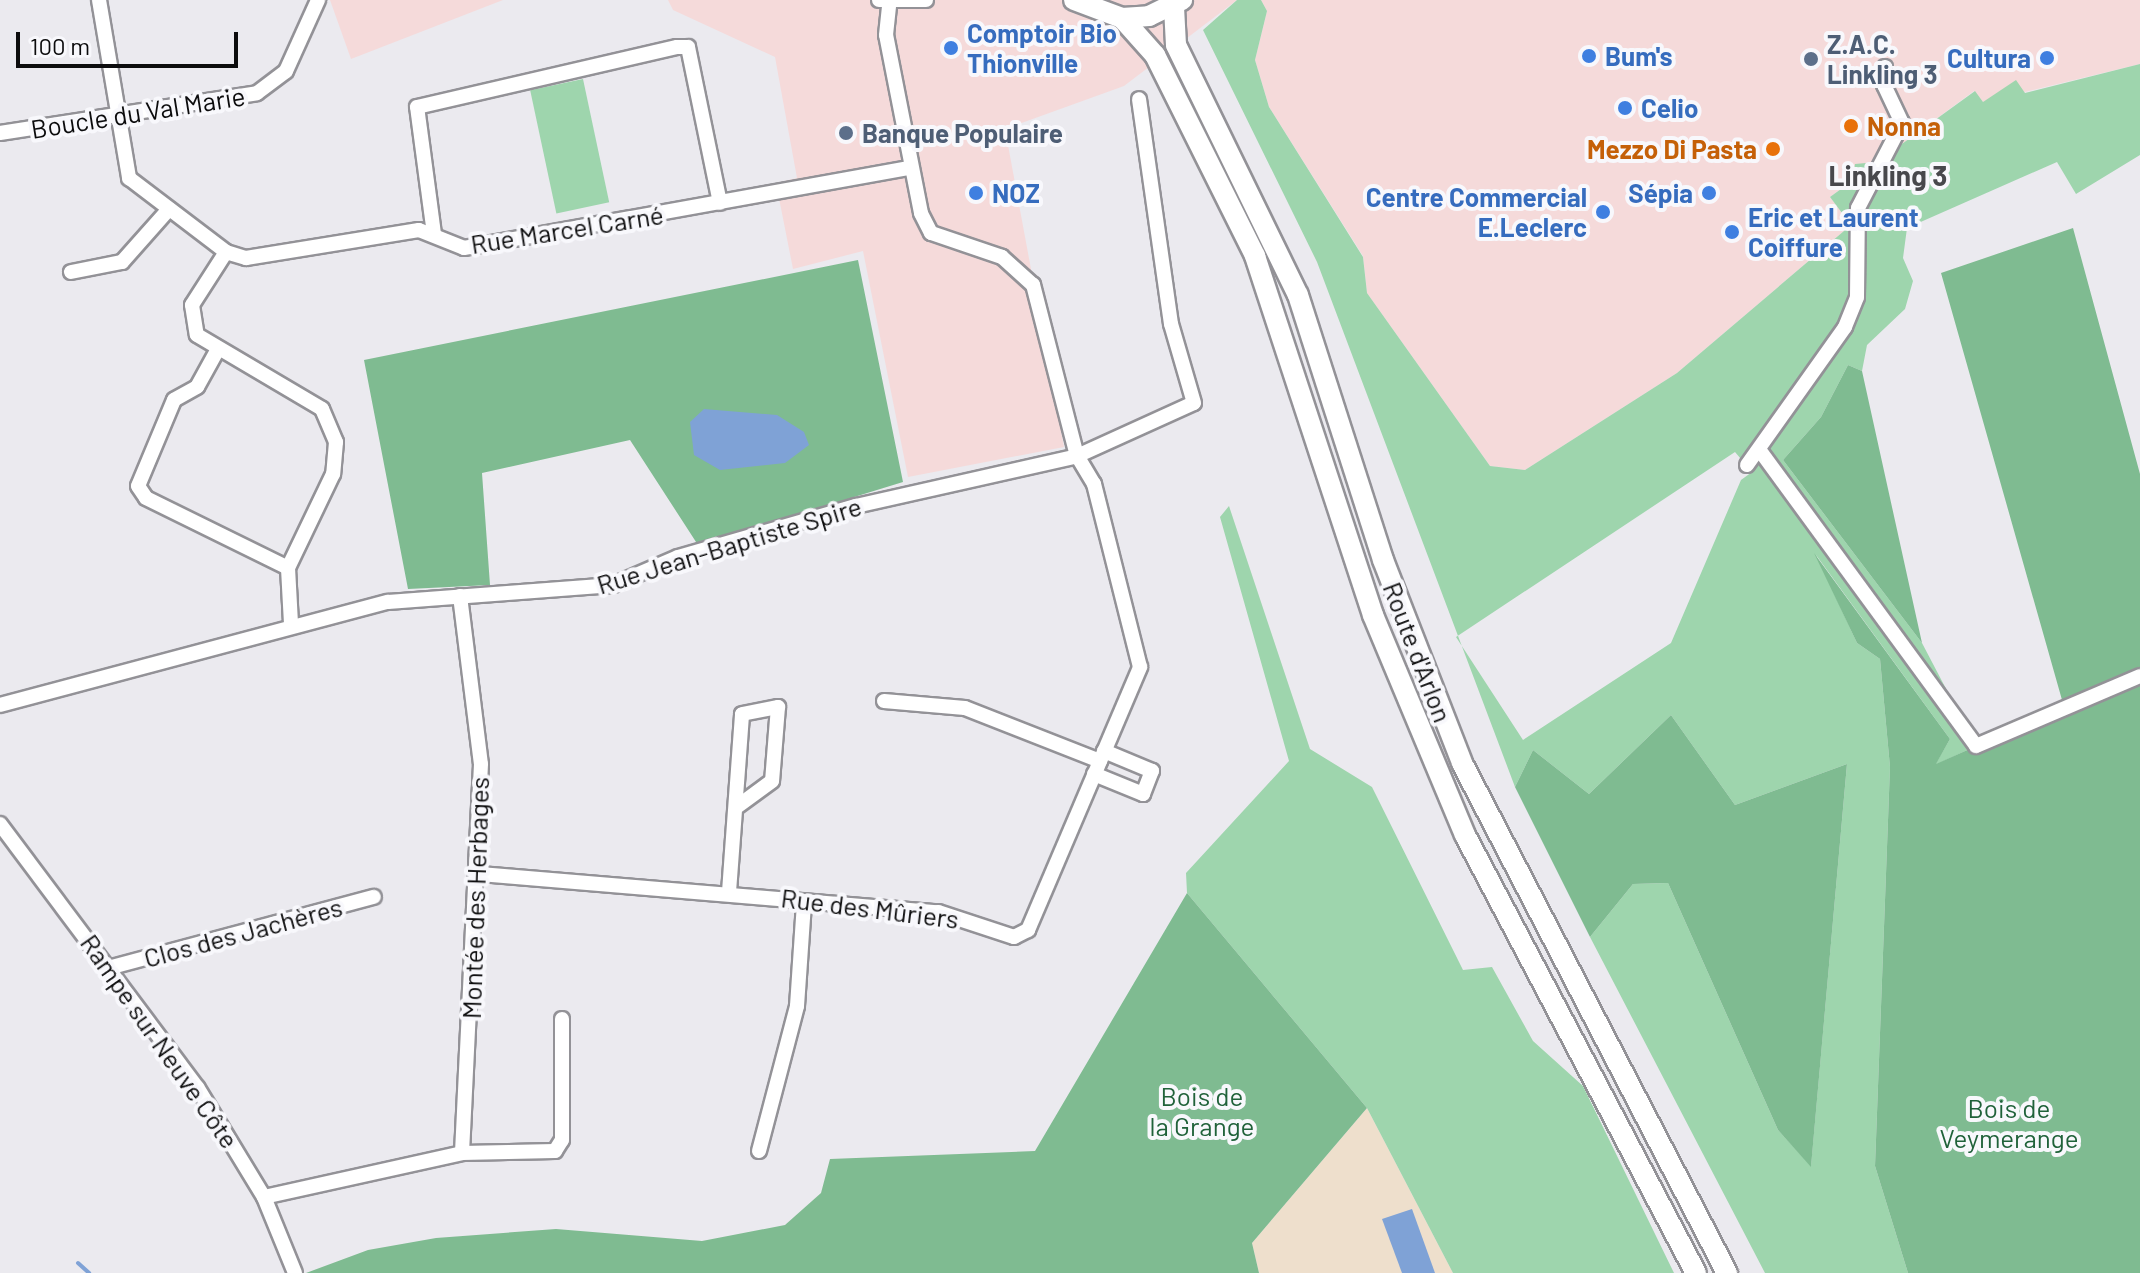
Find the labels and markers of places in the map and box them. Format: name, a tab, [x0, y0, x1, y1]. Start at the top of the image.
place label: Comptoir Bio Thionville	[967, 17, 1117, 78]
place label: Z.A.C. Linkling 3	[1827, 28, 1937, 90]
marker: Comptoir Bio Thionville	[942, 39, 960, 57]
place label: Bum's	[1605, 40, 1673, 72]
place label: Cultura	[1947, 42, 2031, 74]
marker: Bum's	[1580, 47, 1598, 65]
marker: Cultura	[2038, 49, 2056, 67]
marker: Z.A.C. Linkling 3	[1802, 50, 1820, 68]
place label: Celio	[1641, 92, 1698, 124]
marker: Celio	[1616, 99, 1634, 117]
place label: Nonna	[1867, 110, 1941, 142]
place label: Banque Populaire	[862, 117, 1063, 149]
marker: Nonna	[1842, 117, 1860, 135]
marker: Banque Populaire	[837, 124, 855, 142]
place label: Mezzo Di Pasta	[1587, 133, 1757, 165]
marker: Mezzo Di Pasta	[1764, 140, 1782, 158]
place label: NOZ	[992, 177, 1040, 209]
place label: Sépia	[1628, 177, 1693, 209]
place label: Centre Commercial E.Leclerc	[1366, 181, 1587, 242]
marker: NOZ	[967, 184, 985, 202]
marker: Sépia	[1700, 184, 1718, 202]
place label: Eric et Laurent Coiffure	[1748, 201, 1919, 262]
marker: Centre Commercial E.Leclerc	[1594, 203, 1612, 221]
marker: Eric et Laurent Coiffure	[1723, 223, 1741, 241]

